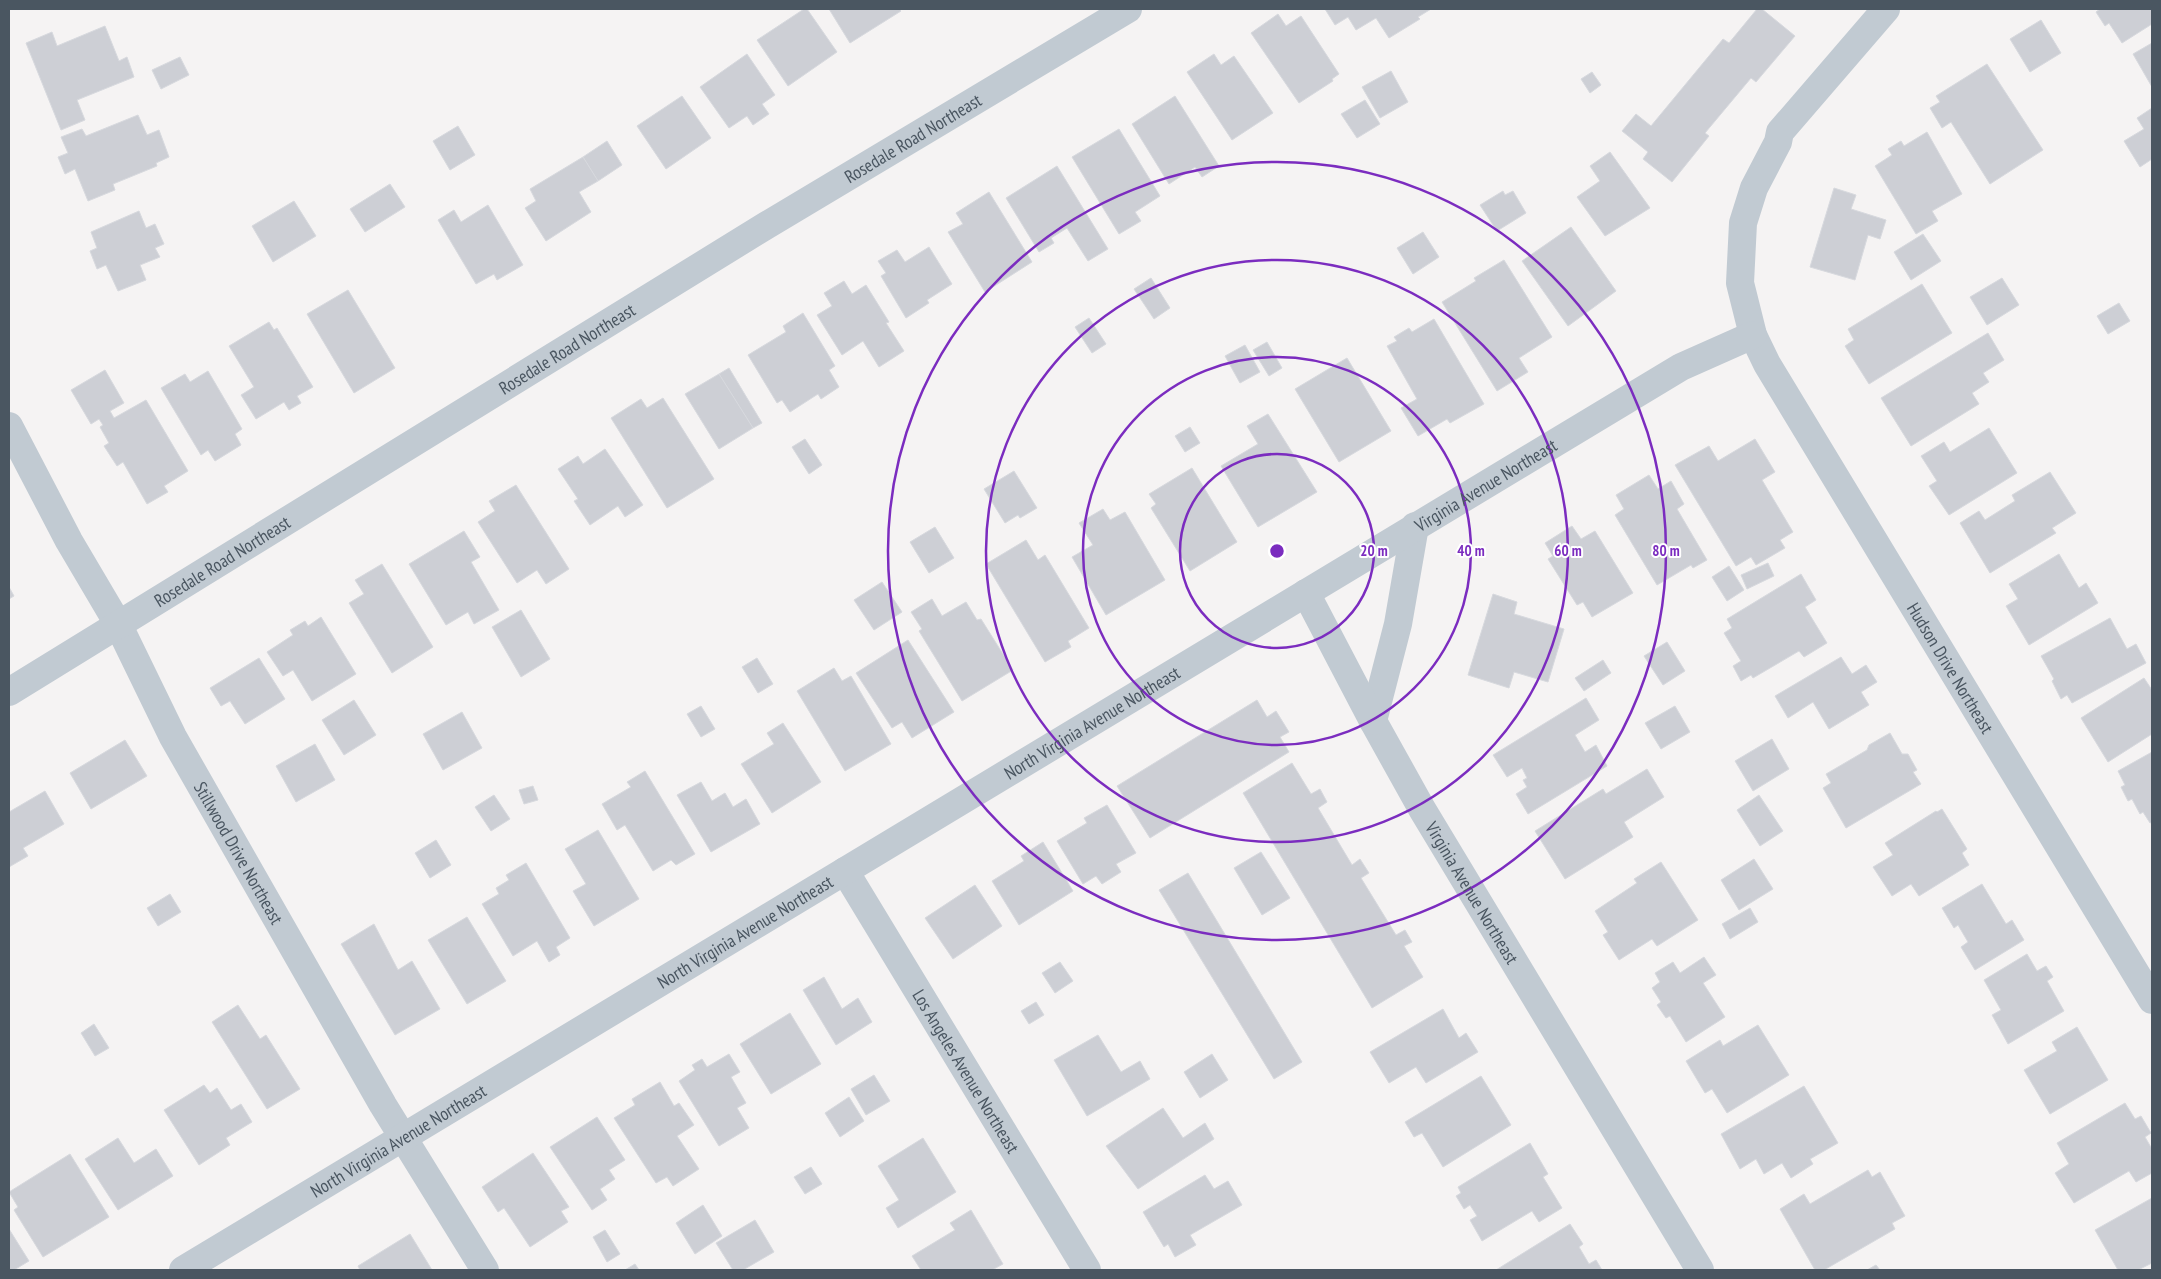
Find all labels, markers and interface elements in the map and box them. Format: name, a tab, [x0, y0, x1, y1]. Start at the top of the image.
street label: Rosedale Road Northeast	[840, 88, 985, 188]
street label: Rosedale Road Northeast	[494, 298, 639, 399]
street label: Virginia Avenue Northeast	[1409, 433, 1561, 537]
street label: Rosedale Road Northeast	[150, 510, 294, 611]
text: 20 m	[1360, 541, 1388, 560]
text: 40 m	[1457, 541, 1485, 560]
text: 60 m	[1554, 541, 1582, 560]
text: 80 m	[1652, 541, 1680, 560]
centre of rings	[1268, 542, 1286, 560]
street label: Hudson Drive Northeast	[1902, 598, 1999, 737]
street label: North Virginia Avenue Northeast	[1000, 660, 1184, 784]
street label: Stillwood Drive Northeast	[189, 777, 289, 928]
street label: Virginia Avenue Northeast	[1420, 816, 1524, 968]
street label: North Virginia Avenue Northeast	[653, 870, 837, 993]
street label: Los Angeles Avenue Northeast	[908, 985, 1025, 1157]
street label: North Virginia Avenue Northeast	[306, 1079, 490, 1202]

